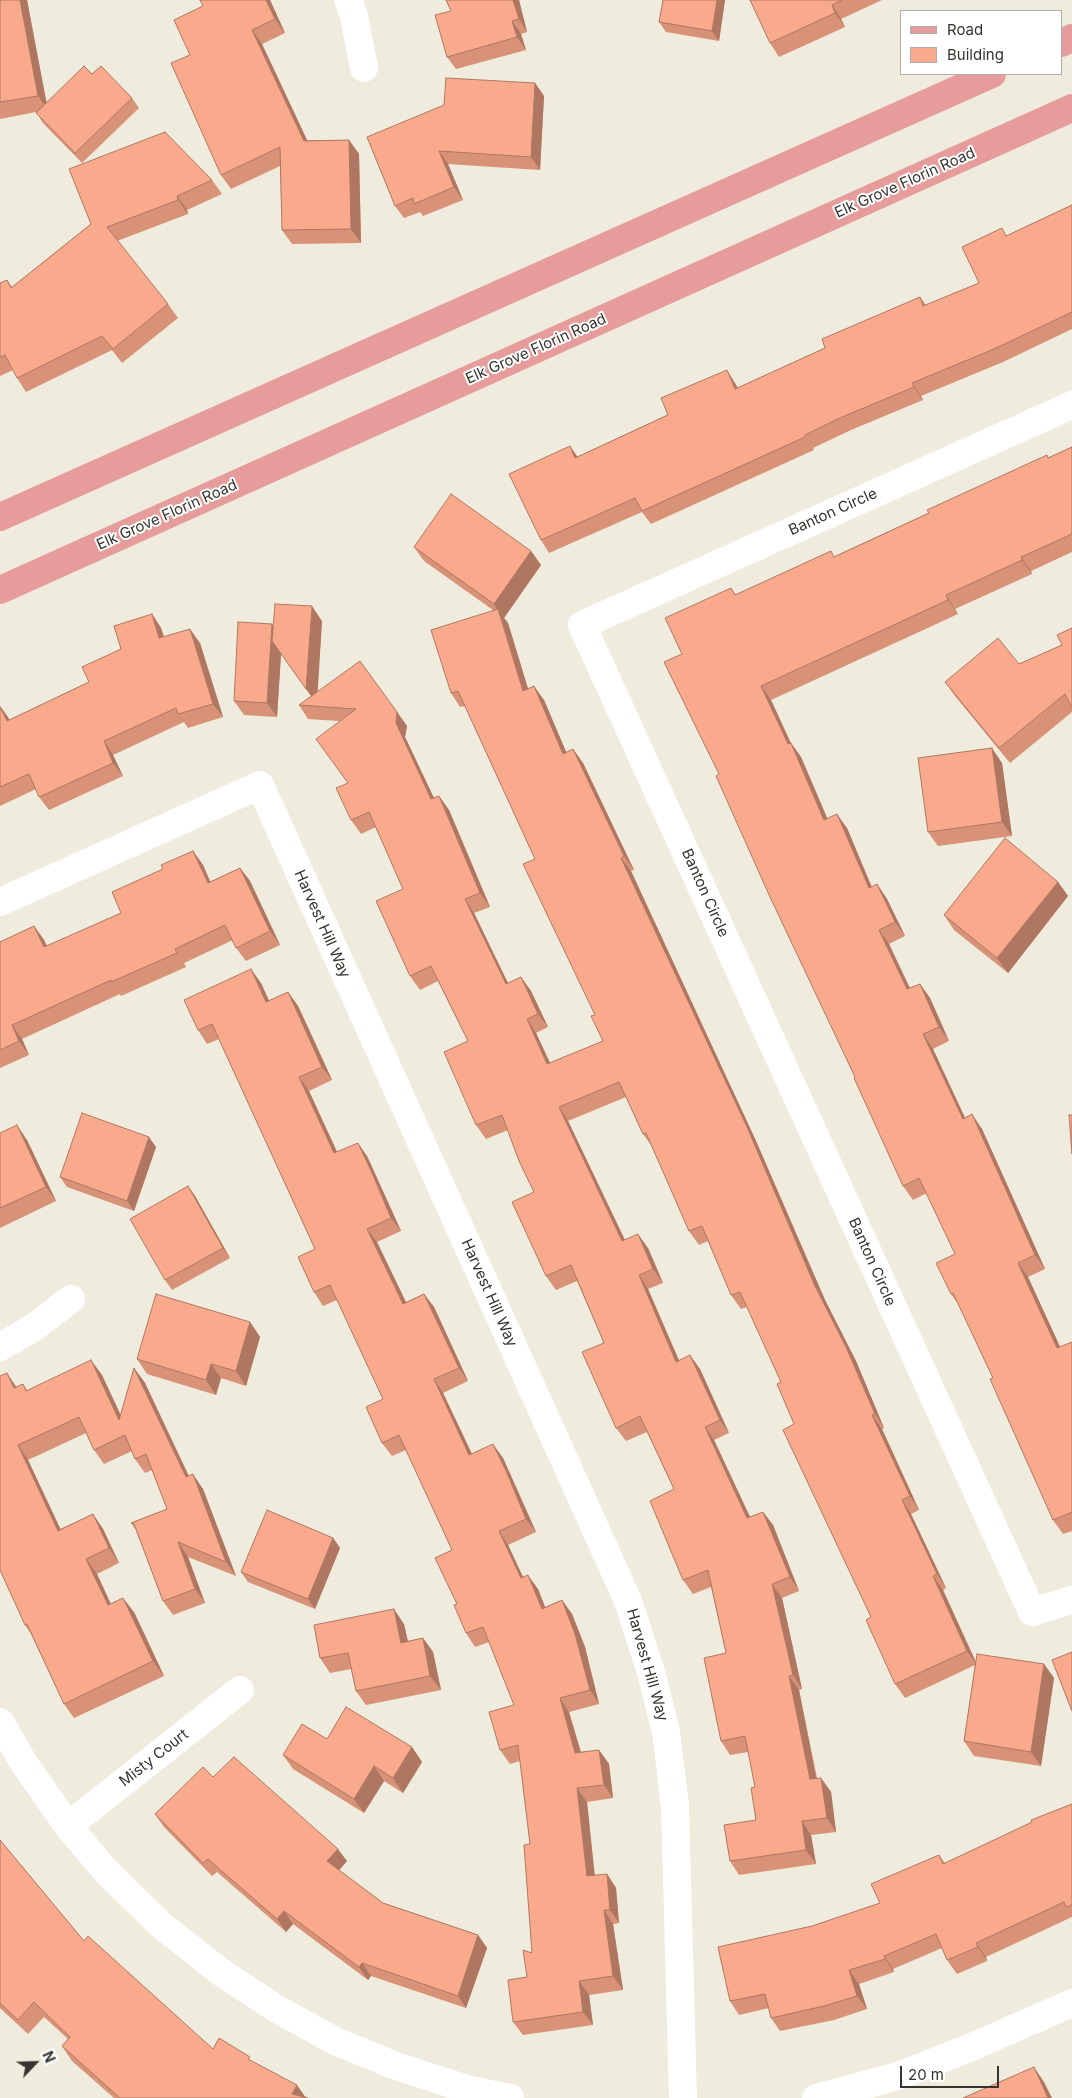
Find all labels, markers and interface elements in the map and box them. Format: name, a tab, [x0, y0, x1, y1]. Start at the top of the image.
legend	[900, 10, 1062, 75]
text: Road	[947, 20, 983, 39]
text: Building	[947, 45, 1004, 64]
street label: Elk Grove Florin Road	[832, 144, 978, 222]
street label: Elk Grove Florin Road	[463, 310, 609, 388]
street label: Elk Grove Florin Road	[94, 476, 240, 554]
street label: Banton Circle	[786, 484, 880, 540]
street label: Banton Circle	[677, 846, 733, 940]
street label: Harvest Hill Way	[290, 867, 354, 981]
street label: Banton Circle	[844, 1215, 900, 1309]
street label: Harvest Hill Way	[457, 1236, 521, 1350]
street label: Harvest Hill Way	[622, 1607, 672, 1723]
street label: Misty Court	[116, 1725, 192, 1791]
north arrow	[10, 2038, 60, 2088]
text: N	[39, 2048, 59, 2065]
scale bar	[902, 2056, 1001, 2088]
text: 20 m	[908, 2065, 944, 2084]

